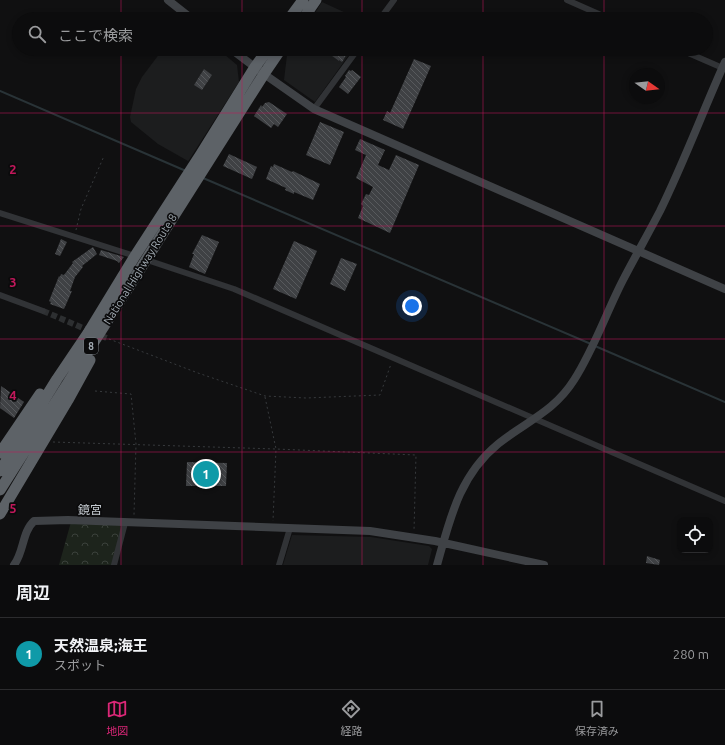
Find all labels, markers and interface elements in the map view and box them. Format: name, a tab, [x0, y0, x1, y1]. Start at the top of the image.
search box	[12, 12, 713, 56]
icon: search	[26, 23, 48, 45]
text: ここで検索	[58, 27, 133, 44]
north arrow	[629, 68, 665, 104]
text: 2	[9, 162, 17, 176]
street label: National Highway Route 8	[101, 212, 179, 326]
text: 3	[9, 275, 17, 289]
your location	[402, 296, 422, 316]
road number: 8	[84, 338, 98, 354]
text: 4	[9, 388, 17, 402]
pin: 1	[193, 459, 219, 489]
text: 5	[9, 501, 17, 515]
district label: 鏡宮	[78, 503, 102, 516]
map controls	[677, 517, 713, 553]
button: locate	[677, 517, 713, 553]
text: 周辺	[16, 583, 50, 602]
text: 天然温泉;海王	[54, 637, 148, 654]
text: 1	[25, 647, 33, 661]
text: 280 m	[673, 647, 709, 661]
text: スポット	[54, 658, 106, 672]
tab: 地図	[106, 698, 128, 738]
tab: 経路	[340, 698, 362, 738]
tab: 保存済み	[575, 698, 619, 738]

